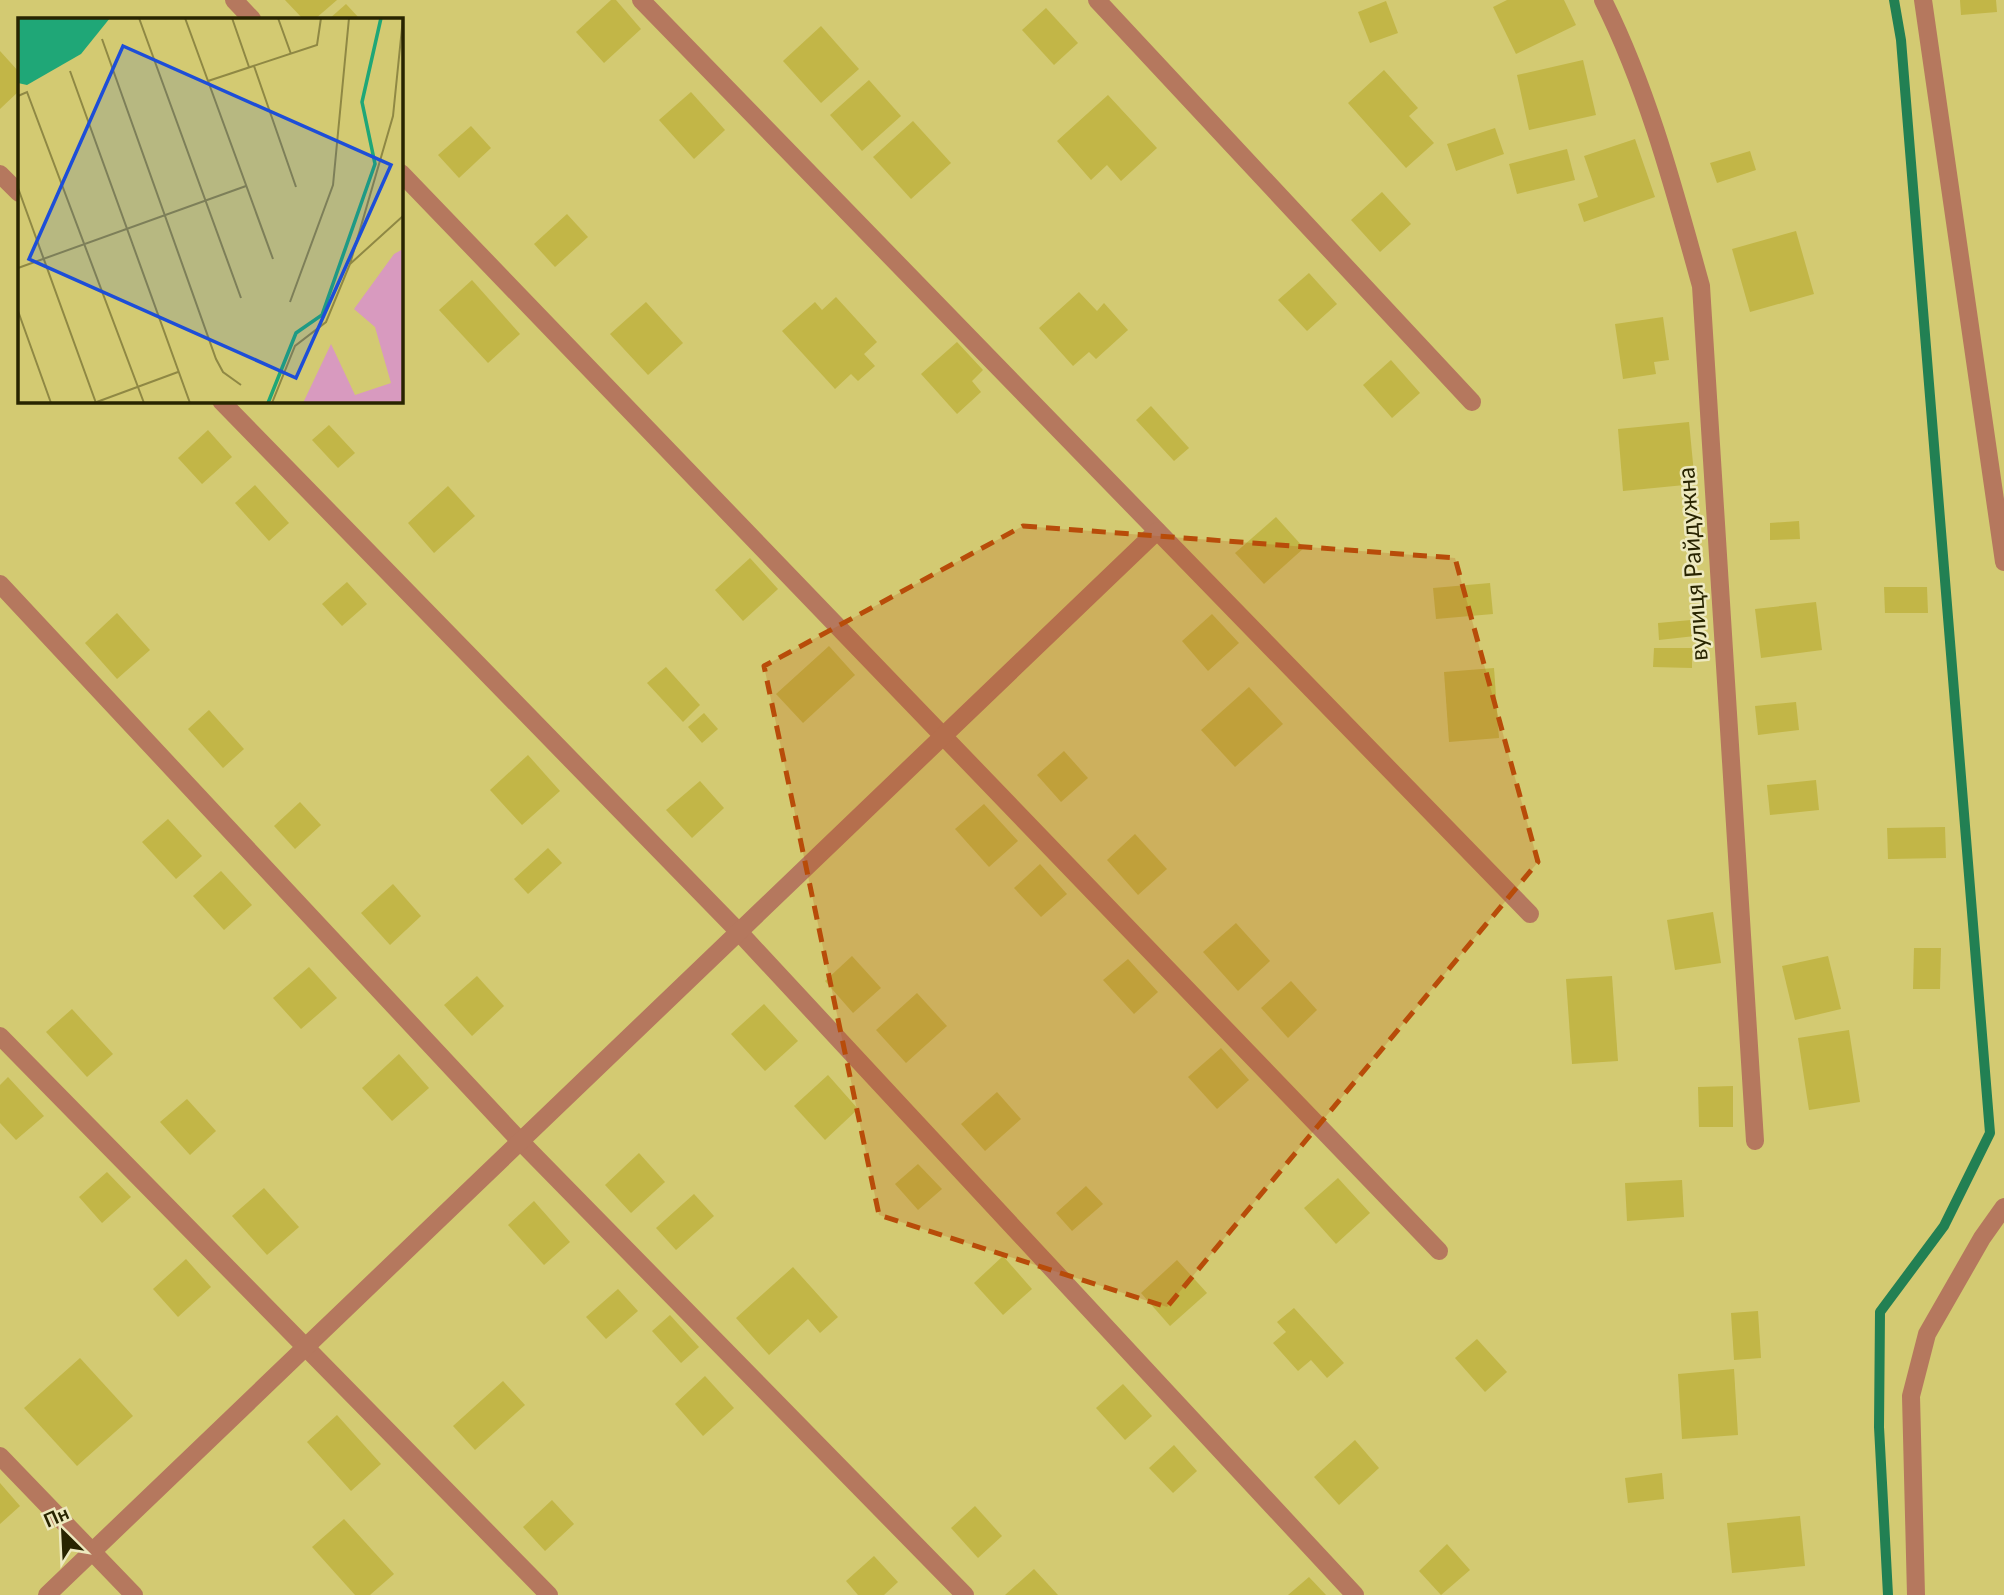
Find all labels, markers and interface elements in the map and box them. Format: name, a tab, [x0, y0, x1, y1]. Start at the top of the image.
inset map	[18, 18, 402, 402]
street label: вулиця Райдужна	[1670, 466, 1713, 662]
north arrow	[28, 1497, 98, 1567]
text: Пн	[40, 1500, 72, 1532]

